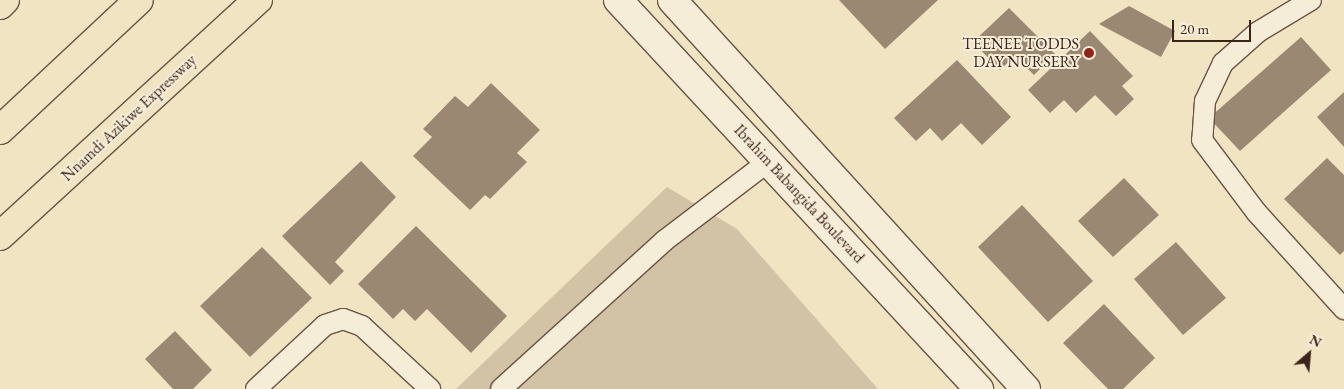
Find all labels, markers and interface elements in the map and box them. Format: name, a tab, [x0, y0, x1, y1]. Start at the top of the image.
scale bar	[1174, 10, 1253, 42]
text: 20 m	[1180, 19, 1209, 38]
place label: TEENEE TODDS DAY NURSERY	[962, 34, 1079, 72]
marker: TEENEE TODDS DAY NURSERY	[1083, 47, 1095, 59]
street label: Nnamdi Azikiwe Expressway	[58, 50, 200, 186]
street label: Ibrahim Babangida Boulevard	[730, 121, 868, 267]
north arrow	[1284, 329, 1334, 379]
text: N	[1307, 330, 1325, 351]

